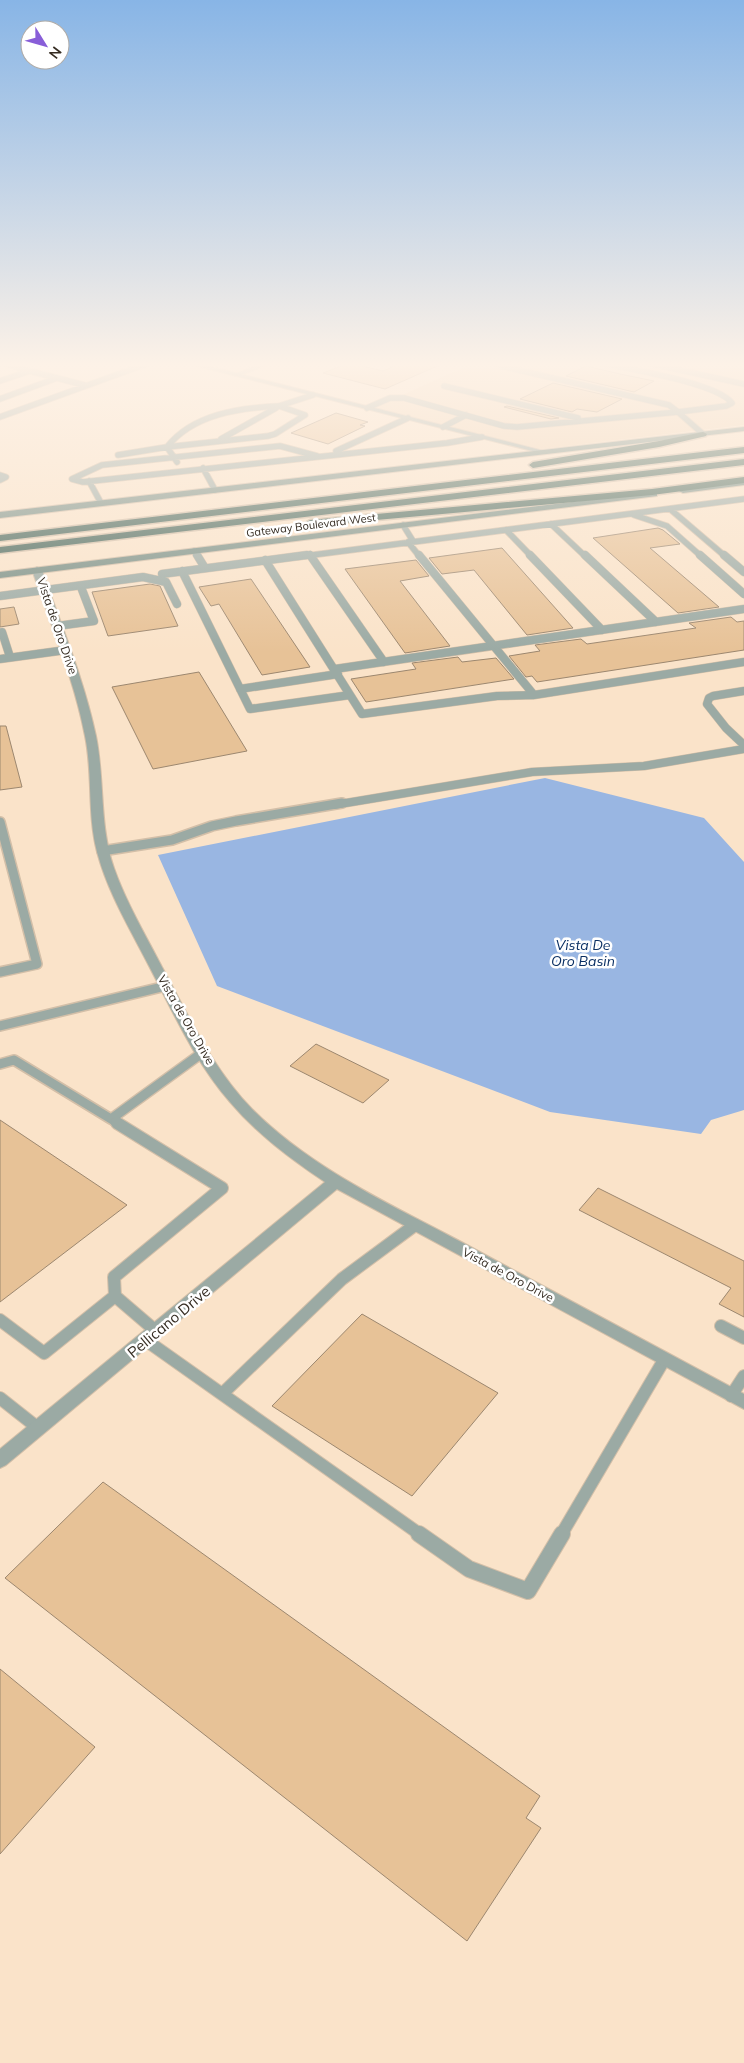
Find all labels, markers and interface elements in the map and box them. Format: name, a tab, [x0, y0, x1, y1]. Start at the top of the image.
north arrow	[20, 20, 70, 70]
text: N	[45, 43, 66, 62]
street label: Gateway Boulevard West	[246, 510, 377, 540]
street label: Vista de Oro Drive	[34, 576, 81, 676]
water label: Vista De Oro Basin	[551, 936, 615, 970]
street label: Vista de Oro Drive	[155, 972, 218, 1067]
street label: Vista de Oro Drive	[460, 1244, 556, 1305]
street label: Pellicano Drive	[123, 1282, 214, 1362]

